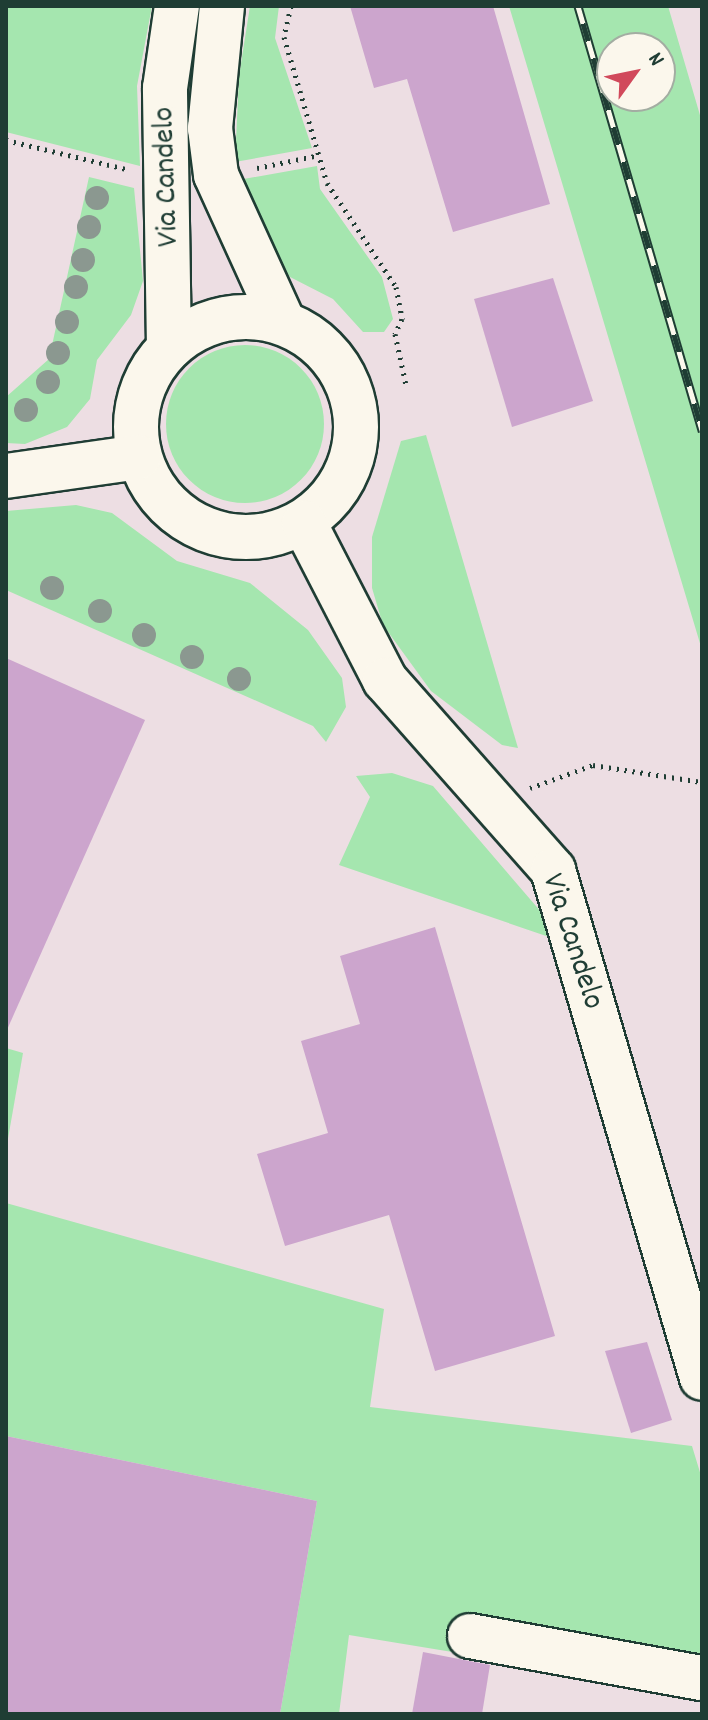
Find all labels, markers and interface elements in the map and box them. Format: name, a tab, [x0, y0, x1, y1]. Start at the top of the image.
north arrow	[596, 32, 676, 112]
text: N	[639, 47, 671, 73]
street label: Via Candelo	[146, 106, 190, 248]
street label: Via Candelo	[531, 869, 611, 1015]

